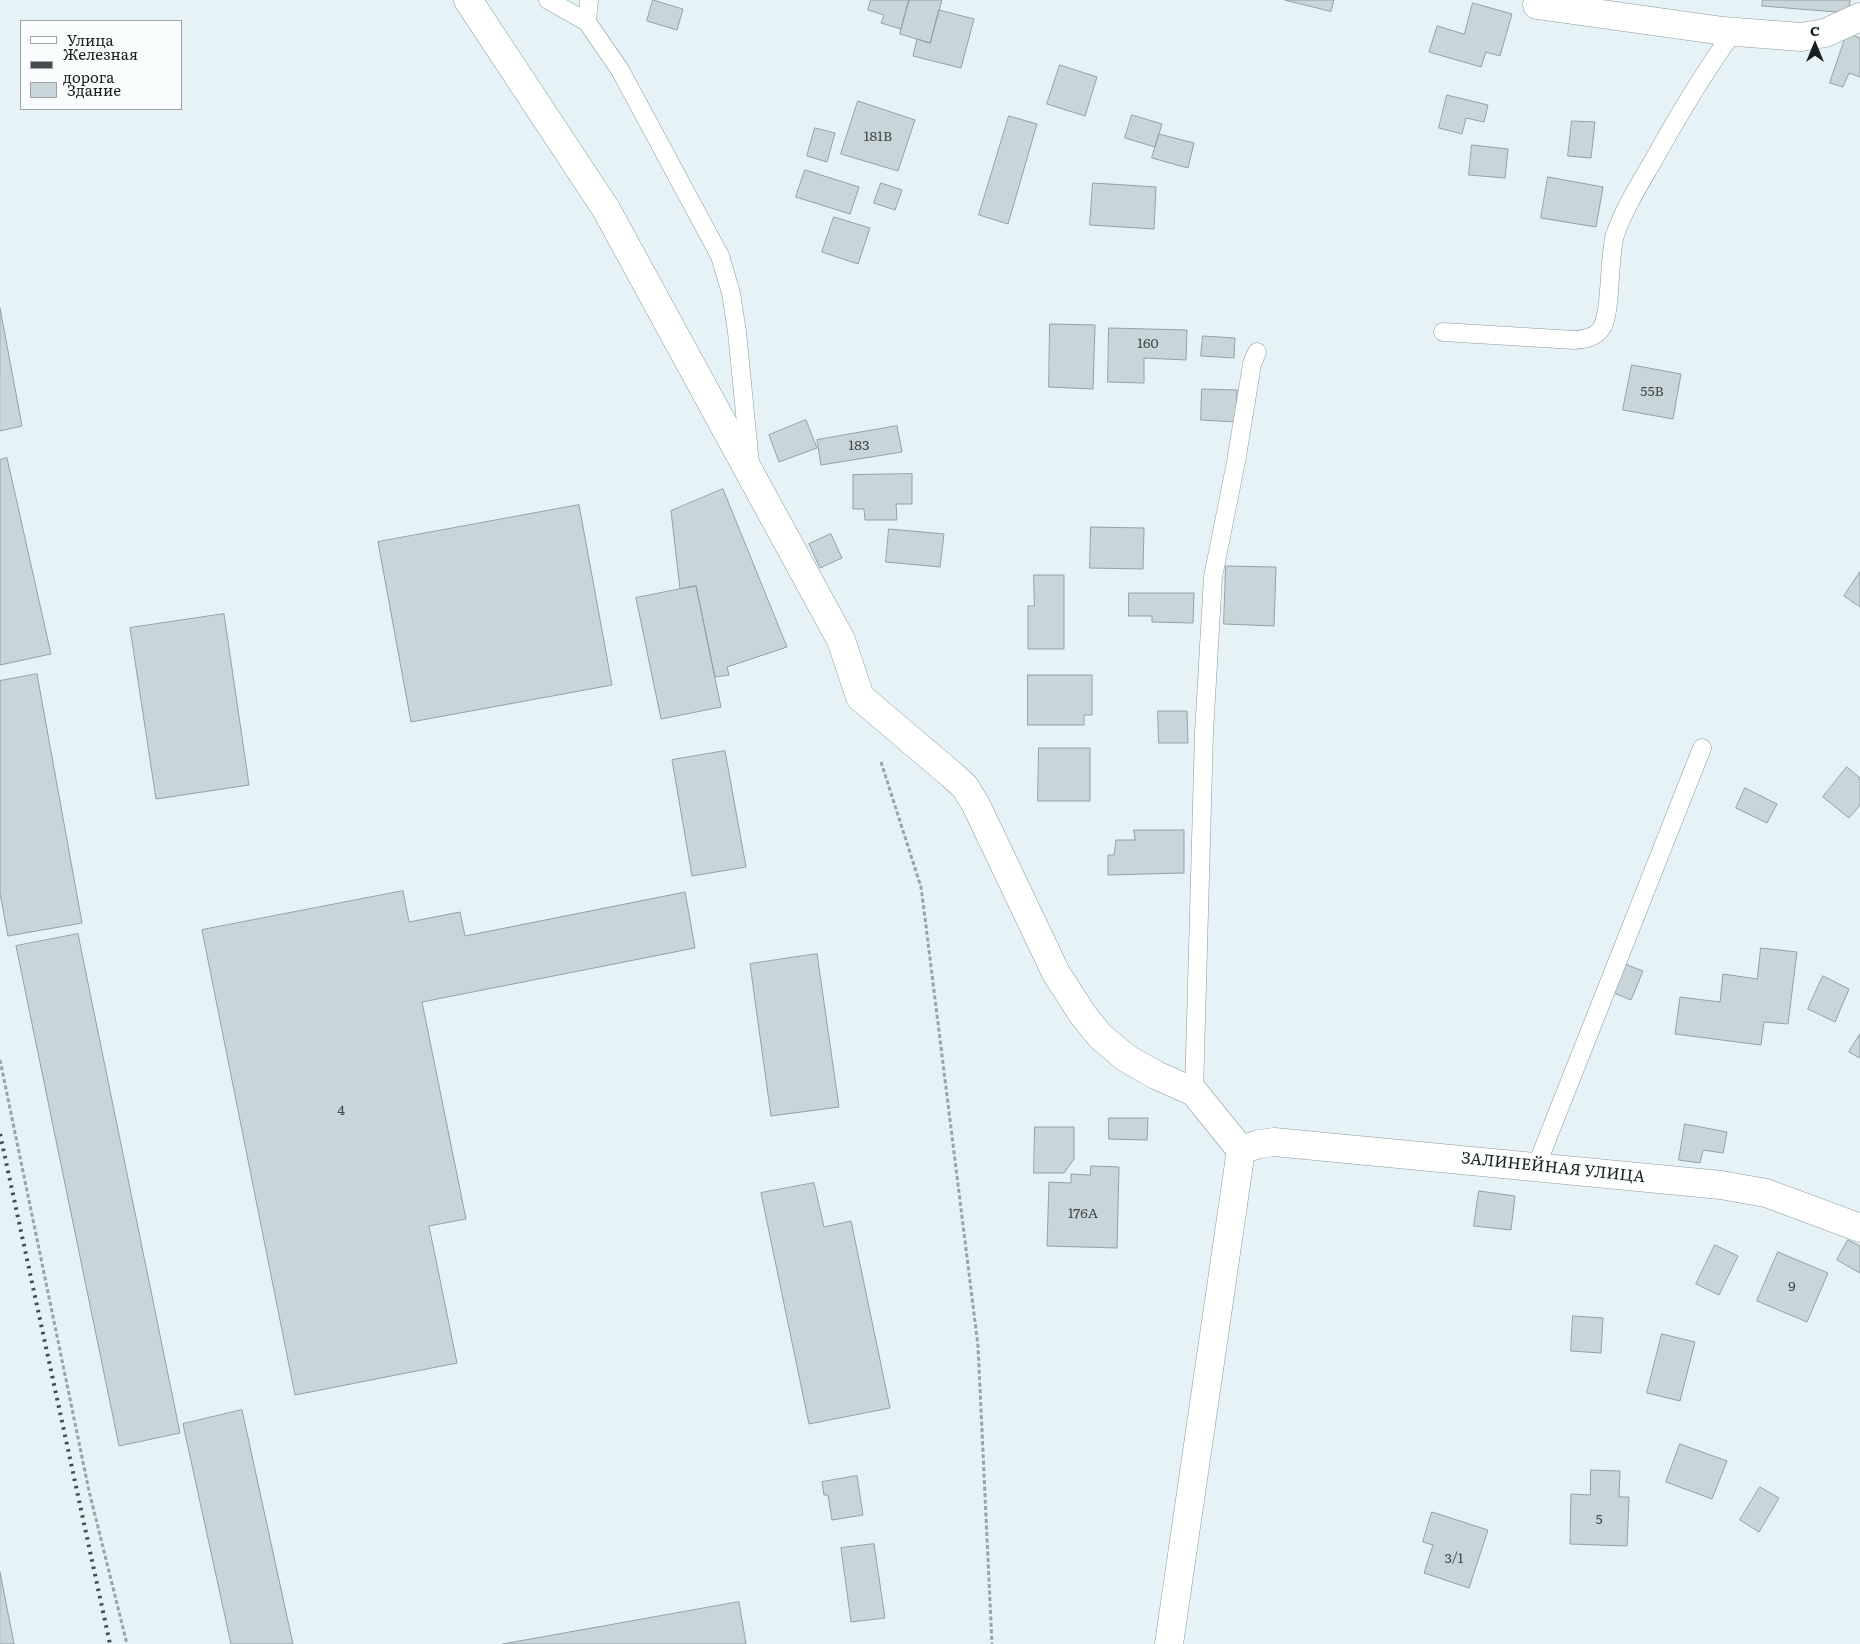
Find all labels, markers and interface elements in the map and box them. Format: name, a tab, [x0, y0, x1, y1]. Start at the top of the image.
legend	[20, 20, 182, 110]
north arrow	[1790, 20, 1840, 70]
text: С	[1810, 20, 1820, 40]
text: Улица	[67, 28, 114, 51]
text: Железная дорога	[63, 42, 138, 88]
text: Здание	[67, 78, 121, 101]
house number: 181В	[864, 129, 892, 145]
house number: 160	[1137, 336, 1159, 352]
house number: 55В	[1640, 384, 1664, 400]
house number: 183	[849, 438, 869, 454]
house number: 4	[337, 1103, 345, 1119]
street label: ЗАЛИНЕЙНАЯ УЛИЦА	[1460, 1149, 1646, 1187]
house number: 176А	[1068, 1206, 1098, 1222]
house number: 9	[1788, 1279, 1796, 1295]
house number: 5	[1595, 1512, 1603, 1528]
house number: 3/1	[1445, 1551, 1463, 1567]

